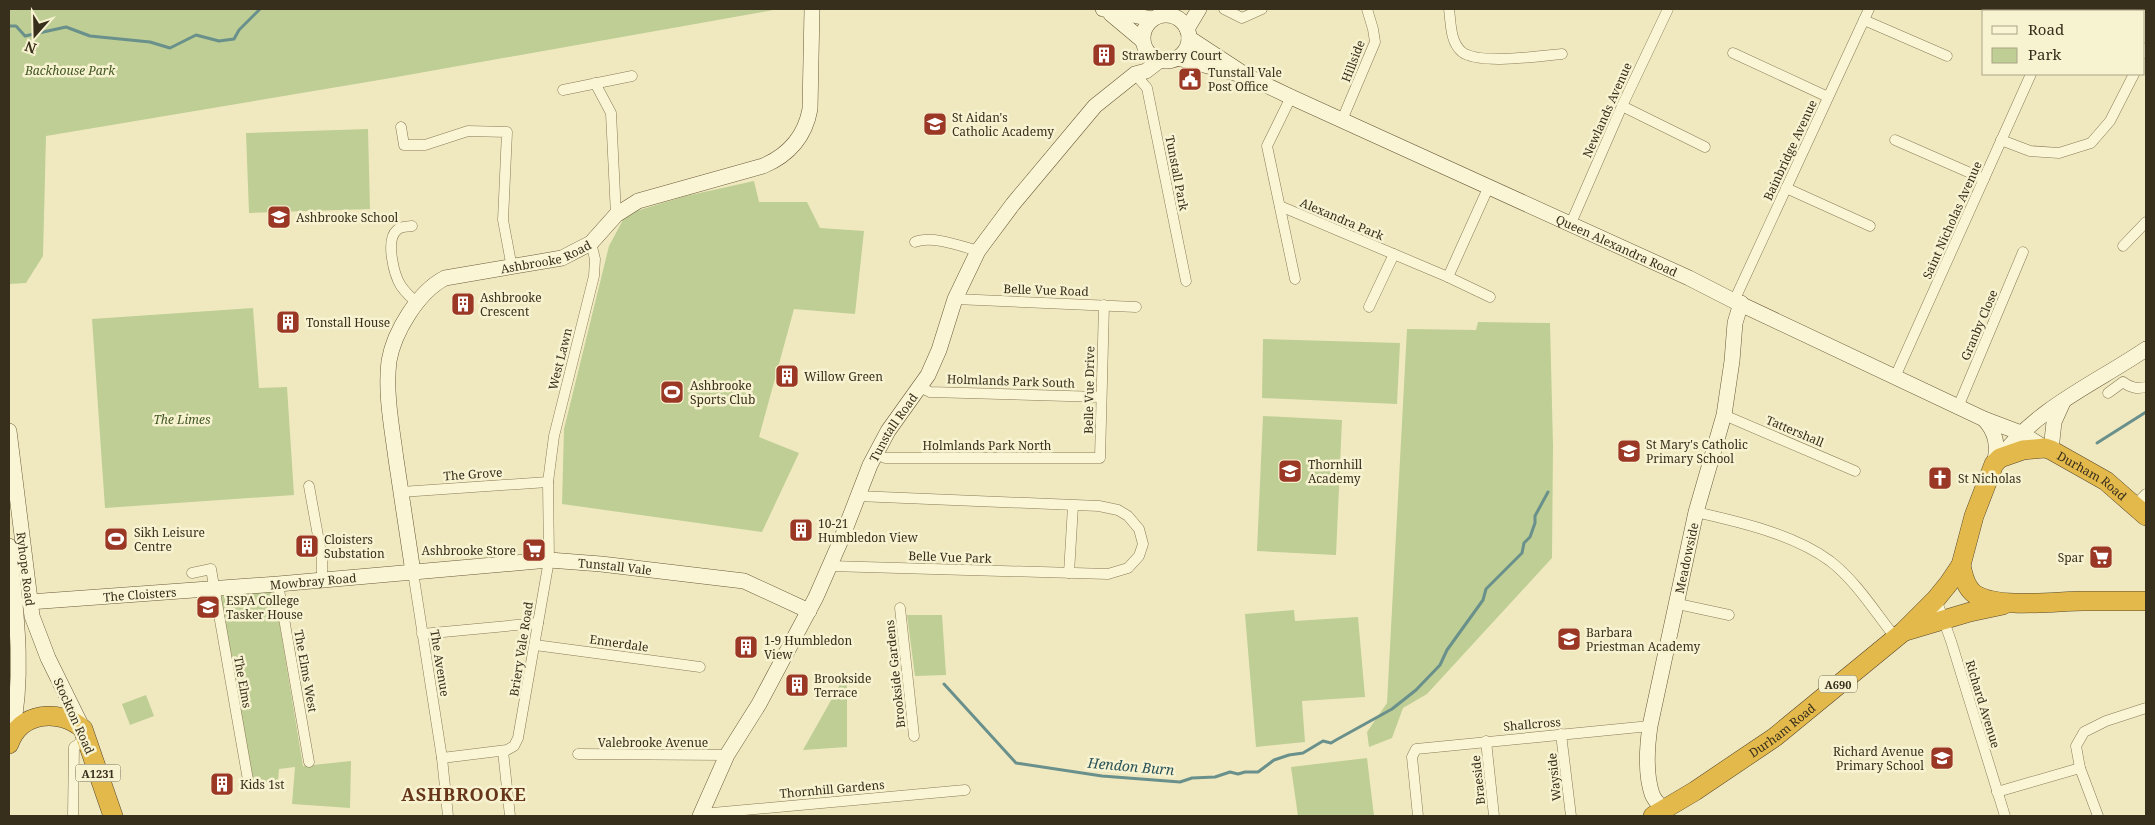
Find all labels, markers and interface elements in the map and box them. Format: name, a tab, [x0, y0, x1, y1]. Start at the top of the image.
north arrow	[10, 10, 60, 60]
legend	[1982, 10, 2145, 75]
text: Road	[2028, 19, 2064, 39]
text: N	[22, 37, 39, 59]
street label: Hillside	[1337, 37, 1369, 85]
building icon: Strawberry Court	[1091, 42, 1117, 68]
text: Park	[2028, 44, 2062, 64]
place label: Strawberry Court	[1122, 47, 1222, 64]
street label: Newlands Avenue	[1578, 60, 1636, 160]
park label: Backhouse Park	[24, 62, 116, 79]
place label: Tunstall Vale Post Office	[1208, 64, 1282, 95]
public building icon: Tunstall Vale Post Office	[1177, 66, 1203, 92]
street label: Bainbridge Avenue	[1759, 97, 1821, 203]
place label: St Aidan's Catholic Academy	[952, 109, 1054, 140]
school or university icon: St Aidan's Catholic Academy	[922, 111, 948, 137]
street label: Tunstall Park	[1161, 134, 1193, 213]
street label: Saint Nicholas Avenue	[1918, 158, 1986, 282]
street label: Alexandra Park	[1298, 194, 1387, 245]
school or university icon: Ashbrooke School	[266, 204, 292, 230]
place label: Ashbrooke School	[296, 209, 399, 226]
street label: Queen Alexandra Road	[1553, 210, 1681, 280]
street label: Ashbrooke Road	[499, 236, 594, 277]
street label: Belle Vue Road	[1003, 280, 1090, 300]
street label: Granby Close	[1956, 287, 2002, 363]
place label: Ashbrooke Crescent	[480, 289, 542, 320]
building icon: Ashbrooke Crescent	[450, 291, 476, 317]
building icon: Tonstall House	[275, 309, 301, 335]
place label: Tonstall House	[306, 314, 390, 331]
street label: West Lawn	[544, 326, 576, 392]
street label: Belle Vue Drive	[1080, 346, 1098, 434]
building icon: Willow Green	[774, 363, 800, 389]
place label: Willow Green	[804, 368, 883, 385]
street label: Holmlands Park South	[947, 370, 1076, 392]
place label: Ashbrooke Sports Club	[690, 377, 755, 408]
sports icon: Ashbrooke Sports Club	[659, 379, 685, 405]
street label: Tunstall Road	[865, 389, 921, 465]
park label: The Limes	[154, 411, 211, 428]
street label: Tattershall	[1763, 411, 1827, 451]
place label: St Mary's Catholic Primary School	[1646, 436, 1748, 467]
street label: Holmlands Park North	[923, 437, 1052, 454]
school or university icon: St Mary's Catholic Primary School	[1616, 438, 1642, 464]
street label: Durham Road	[2054, 447, 2131, 504]
place label: Thornhill Academy	[1308, 456, 1362, 487]
school or university icon: Thornhill Academy	[1277, 458, 1303, 484]
street label: The Grove	[443, 463, 503, 485]
church icon: St Nicholas	[1927, 465, 1953, 491]
place label: St Nicholas	[1958, 470, 2021, 487]
place label: 10-21 Humbledon View	[818, 515, 918, 546]
building icon: 10-21 Humbledon View	[788, 517, 814, 543]
street label: Meadowside	[1670, 521, 1702, 595]
place label: Sikh Leisure Centre	[134, 524, 205, 555]
sports icon: Sikh Leisure Centre	[103, 526, 129, 552]
street label: Ryhope Road	[13, 531, 39, 608]
place label: Cloisters Substation	[324, 531, 385, 562]
building icon: Cloisters Substation	[294, 533, 320, 559]
supermarket icon: Ashbrooke Store	[521, 537, 547, 563]
place label: Ashbrooke Store	[422, 542, 516, 559]
supermarket icon: Spar	[2088, 544, 2114, 570]
street label: Belle Vue Park	[908, 547, 993, 567]
place label: Spar	[2058, 549, 2084, 566]
street label: Tunstall Vale	[578, 554, 653, 578]
street label: Mowbray Road	[269, 569, 358, 593]
street label: The Cloisters	[102, 583, 177, 605]
place label: ESPA College Tasker House	[226, 592, 303, 623]
school or university icon: ESPA College Tasker House	[195, 594, 221, 620]
street label: Briery Vale Road	[505, 600, 537, 698]
street label: Brookside Gardens	[881, 619, 909, 729]
place label: Barbara Priestman Academy	[1586, 624, 1701, 655]
school or university icon: Barbara Priestman Academy	[1556, 626, 1582, 652]
street label: The Elms West	[290, 628, 322, 714]
street label: The Avenue	[426, 628, 454, 698]
street label: Ennerdale	[588, 630, 650, 656]
place label: 1-9 Humbledon View	[764, 632, 853, 663]
building icon: 1-9 Humbledon View	[733, 634, 759, 660]
street label: The Elms	[230, 655, 256, 709]
street label: Richard Avenue	[1962, 658, 2004, 750]
place label: Brookside Terrace	[814, 670, 871, 701]
building icon: Brookside Terrace	[784, 672, 810, 698]
street label: Stockton Road	[50, 675, 99, 757]
road number: A690	[1819, 676, 1857, 692]
street label: Durham Road	[1745, 699, 1819, 761]
street label: Shallcross	[1503, 713, 1561, 735]
street label: Valebrooke Avenue	[598, 734, 708, 751]
place label: Richard Avenue Primary School	[1833, 743, 1924, 774]
school or university icon: Richard Avenue Primary School	[1929, 745, 1955, 771]
street label: Wayside	[1543, 752, 1565, 802]
water label: Hendon Burn	[1086, 753, 1176, 779]
street label: Braeside	[1467, 755, 1489, 805]
road number: A1231	[76, 764, 120, 781]
building icon: Kids 1st	[209, 771, 235, 797]
place label: Kids 1st	[240, 776, 284, 793]
street label: Thornhill Gardens	[779, 776, 885, 802]
district label: ASHBROOKE	[401, 782, 527, 806]

